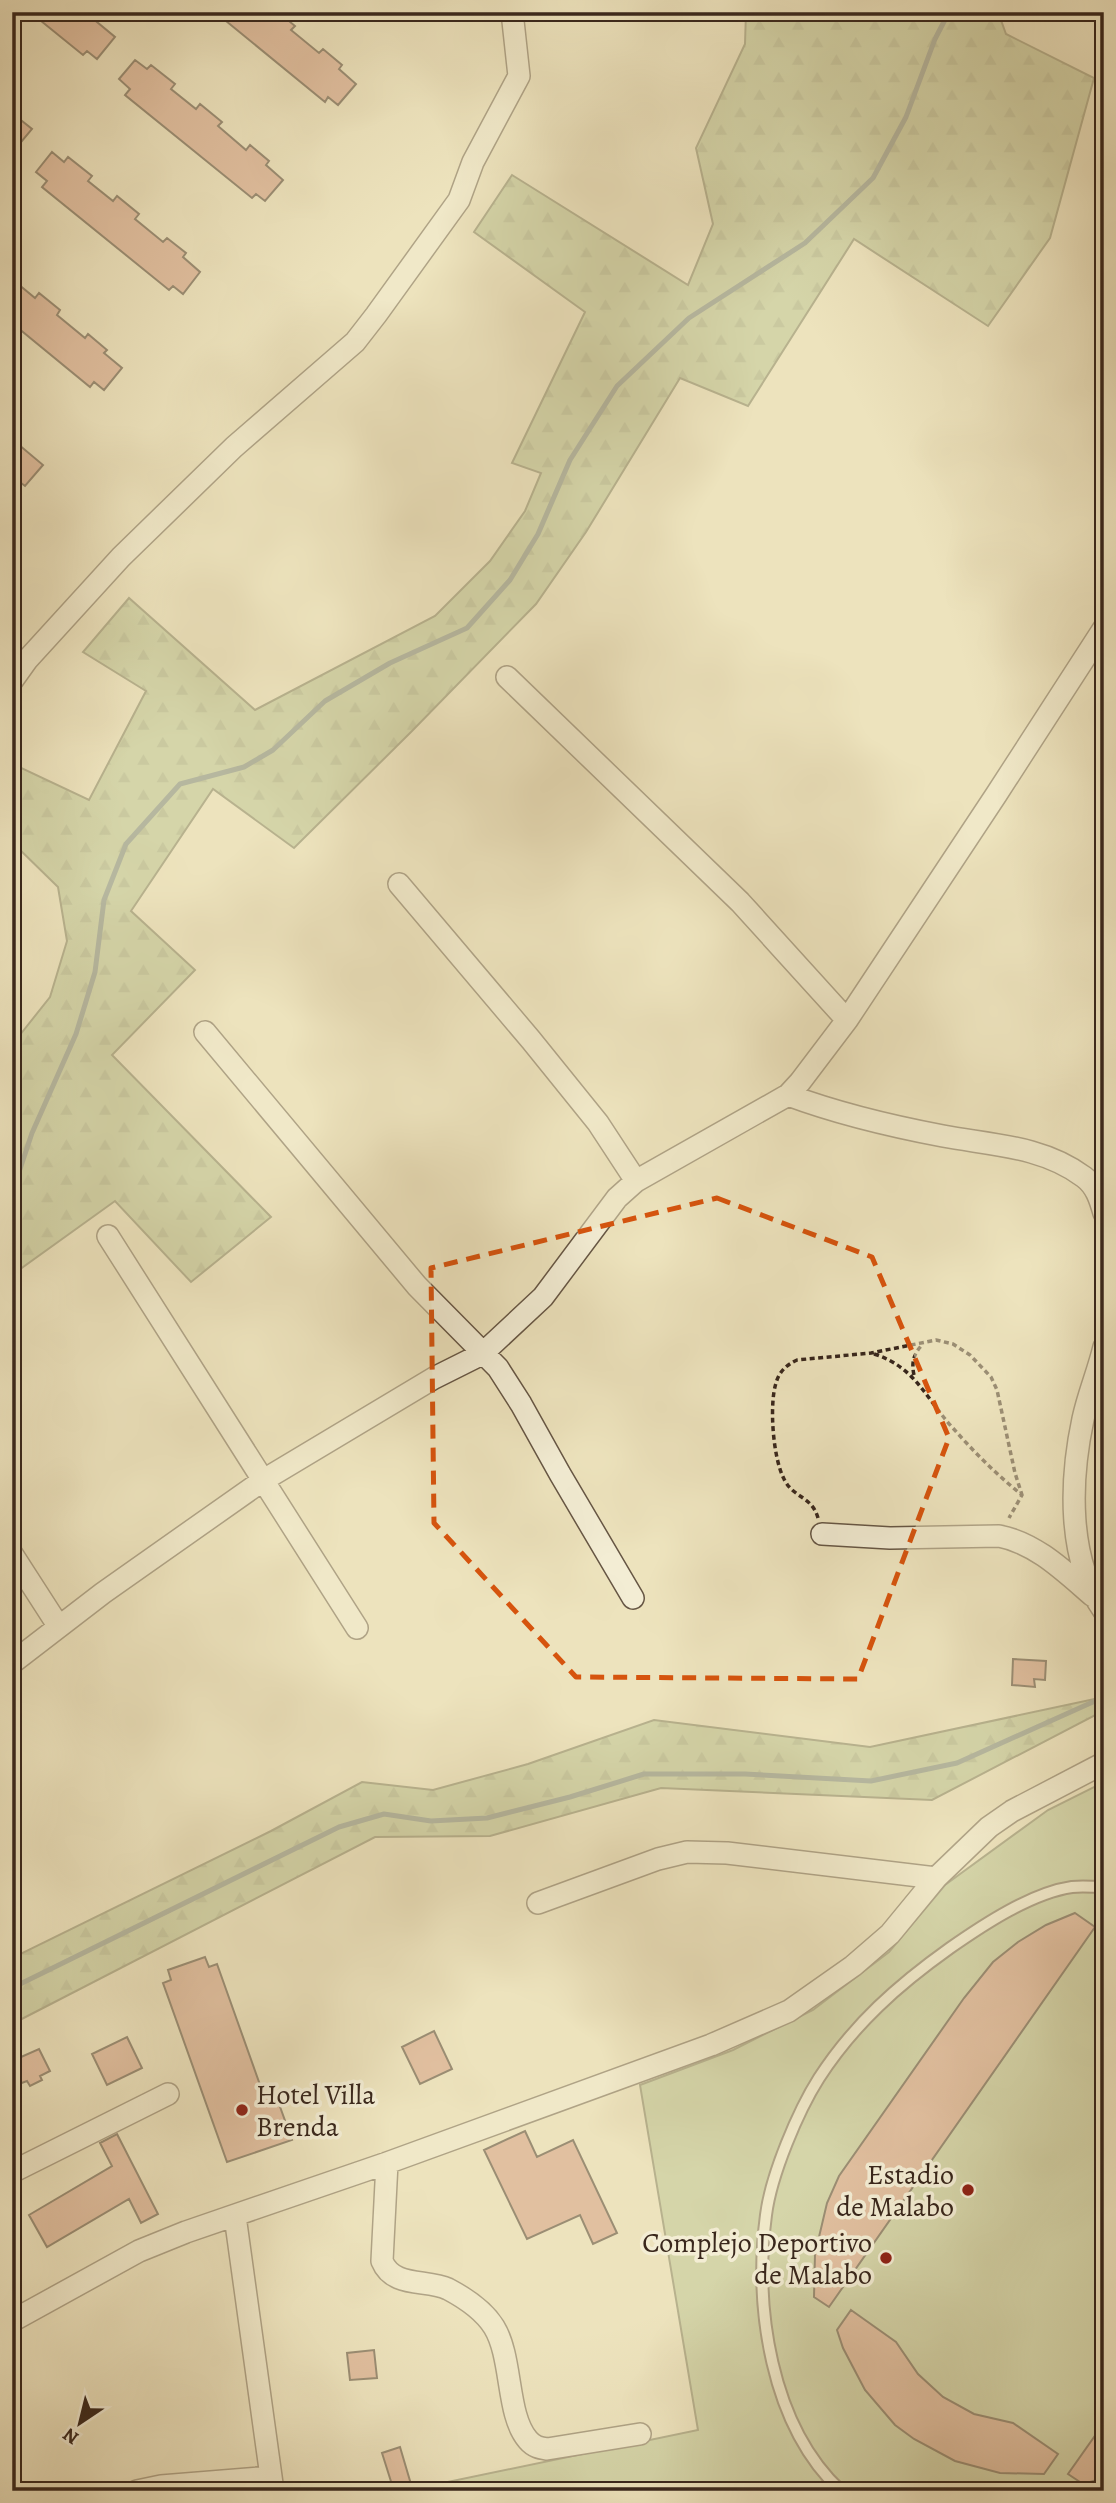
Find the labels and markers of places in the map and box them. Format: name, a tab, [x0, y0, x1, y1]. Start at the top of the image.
place label: Hotel Villa Brenda	[256, 2076, 375, 2146]
marker: Hotel Villa Brenda	[234, 2102, 250, 2118]
place label: Estadio de Malabo	[836, 2156, 954, 2226]
marker: Estadio de Malabo	[960, 2182, 976, 2198]
place label: Complejo Deportivo de Malabo	[642, 2224, 872, 2294]
marker: Complejo Deportivo de Malabo	[878, 2250, 894, 2266]

